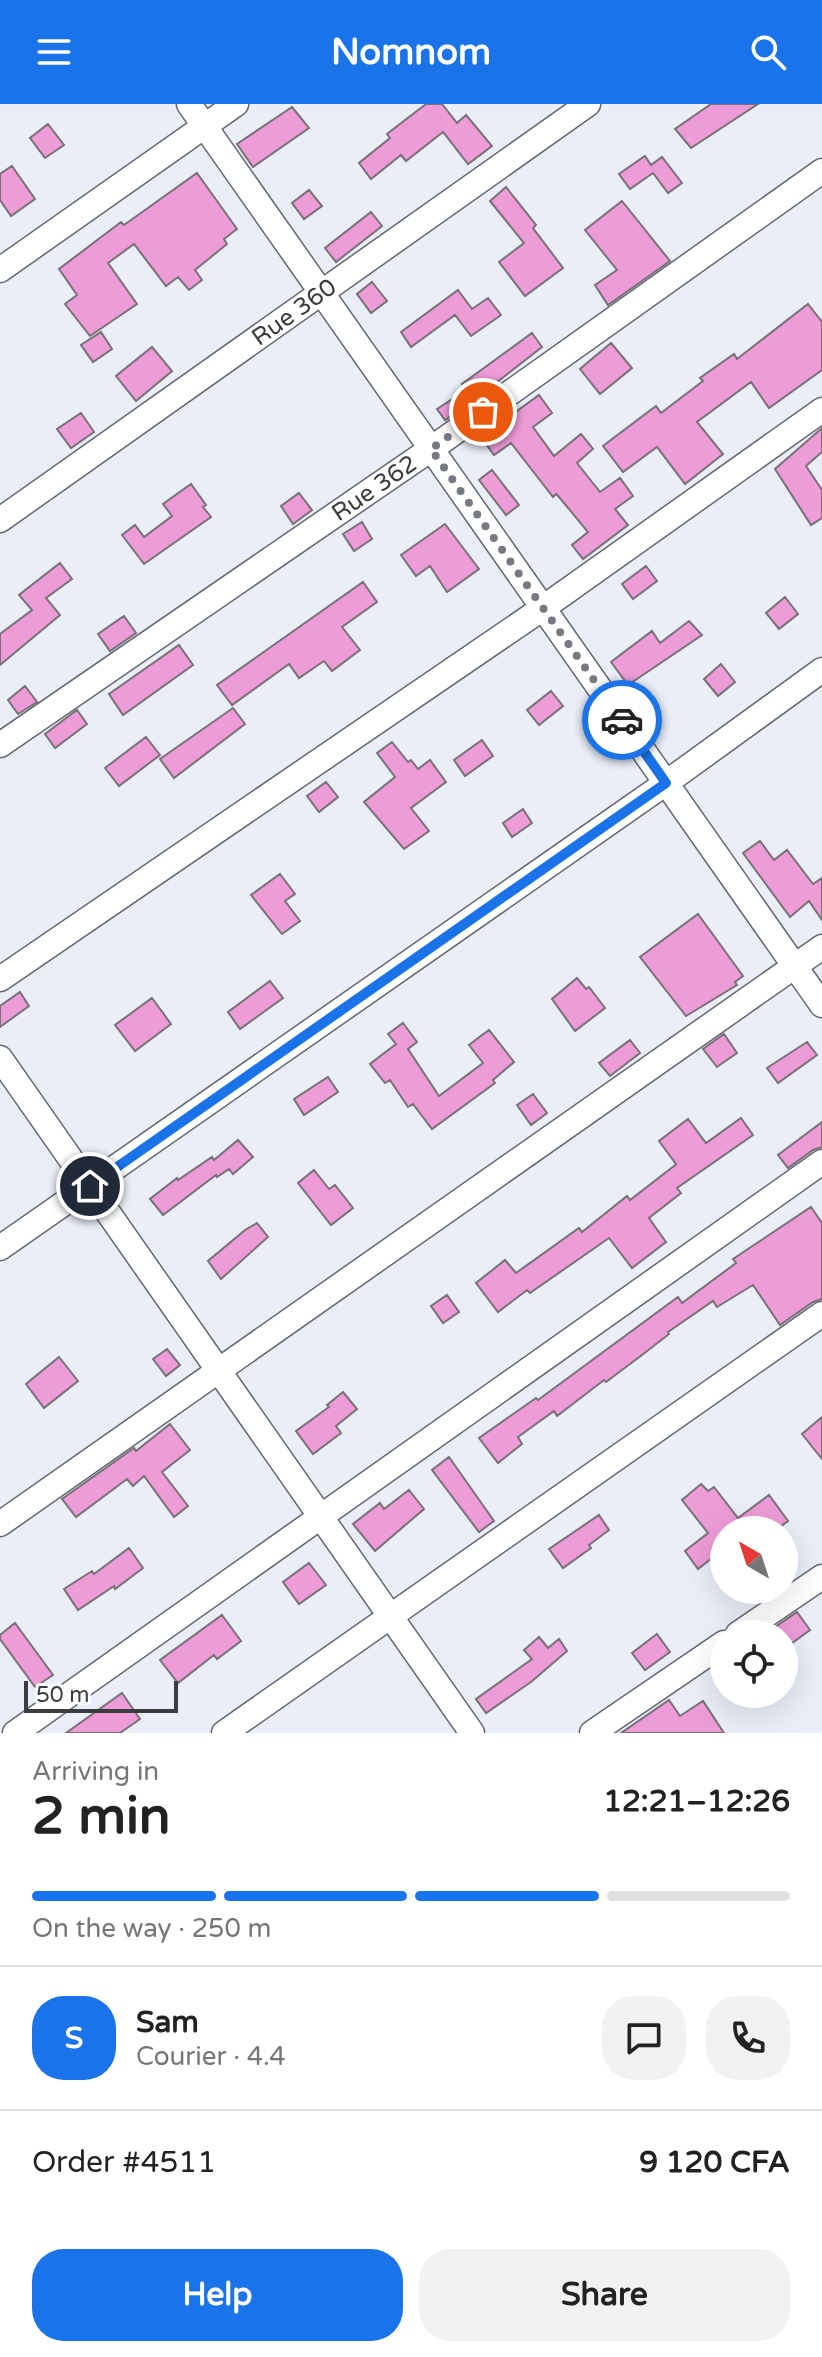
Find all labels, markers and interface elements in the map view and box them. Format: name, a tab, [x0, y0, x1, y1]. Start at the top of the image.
icon: menu	[32, 30, 76, 74]
icon: search	[746, 30, 790, 74]
text: Nomnom	[331, 31, 491, 74]
street label: Rue 360	[246, 272, 342, 352]
pin	[449, 378, 517, 446]
icon: bag	[461, 390, 505, 434]
street label: Rue 362	[326, 449, 422, 527]
courier	[582, 680, 662, 760]
icon: car	[600, 698, 644, 742]
pin	[56, 1152, 124, 1220]
icon: home	[68, 1164, 112, 1208]
north arrow	[710, 1516, 798, 1604]
map controls	[710, 1516, 798, 1708]
button: locate	[710, 1620, 798, 1708]
scale bar	[24, 1677, 178, 1713]
text: 50 m	[36, 1682, 90, 1708]
text: Arriving in	[32, 1756, 159, 1787]
text: 12:21–12:26	[603, 1783, 790, 1820]
text: 2 min	[32, 1785, 171, 1848]
text: On the way · 250 m	[32, 1913, 271, 1944]
button: chat	[602, 1996, 686, 2080]
button: phone	[706, 1996, 790, 2080]
text: Sam	[136, 2004, 199, 2041]
text: S	[65, 2020, 83, 2057]
text: Courier · 4.4	[136, 2041, 286, 2072]
text: Order #4511	[32, 2144, 216, 2181]
text: 9 120 CFA	[639, 2144, 790, 2181]
button: Help	[32, 2249, 403, 2341]
button: Share	[419, 2249, 790, 2341]

